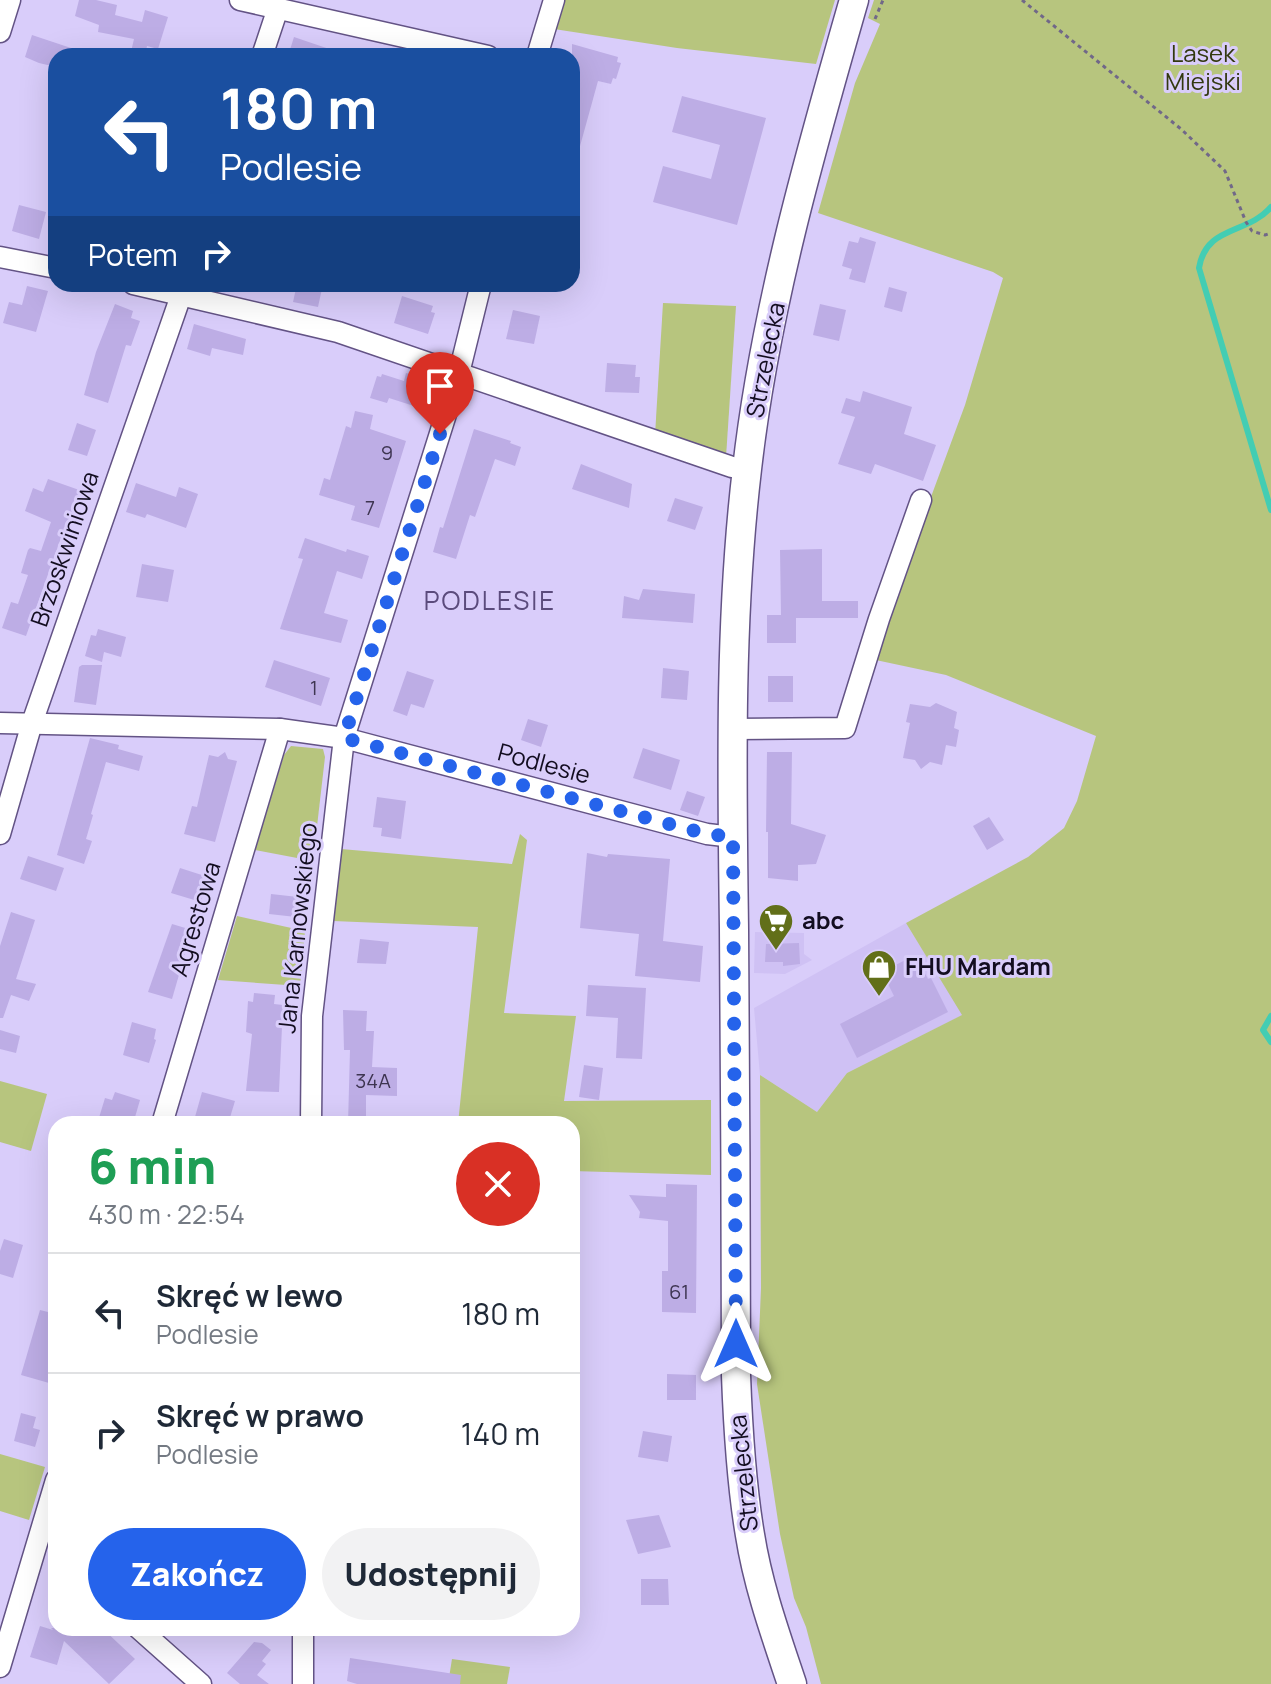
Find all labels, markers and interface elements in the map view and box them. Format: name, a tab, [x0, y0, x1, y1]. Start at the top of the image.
park label: Lasek Miejski	[1165, 36, 1241, 97]
text: 180 m	[220, 69, 377, 146]
icon: left	[88, 80, 192, 184]
text: Podlesie	[220, 142, 362, 191]
icon: right	[194, 232, 238, 276]
text: Potem	[88, 234, 178, 275]
street label: Strzelecka	[737, 299, 792, 420]
pin	[406, 352, 474, 434]
icon: arrive	[418, 364, 462, 408]
house number: 9	[381, 439, 393, 466]
street label: Brzoskwiniowa	[22, 466, 106, 631]
house number: 7	[365, 494, 375, 521]
district label: PODLESIE	[424, 582, 556, 618]
house number: 1	[310, 674, 318, 701]
street label: Podlesie	[494, 734, 594, 791]
street label: Jana Karnowskiego	[269, 821, 324, 1035]
street label: Agrestowa	[161, 857, 228, 980]
supermarket icon: abc	[757, 902, 795, 952]
place label: abc	[802, 903, 845, 936]
shop icon: FHU Mardam	[860, 948, 898, 998]
place label: FHU Mardam	[905, 949, 1051, 982]
house number: 34A	[355, 1067, 391, 1094]
text: 6 min	[88, 1133, 216, 1198]
button: close	[456, 1142, 540, 1226]
text: 430 m · 22:54	[88, 1196, 245, 1232]
text: Skręć w lewo	[156, 1275, 343, 1316]
house number: 61	[669, 1278, 689, 1305]
icon: left	[88, 1291, 132, 1335]
text: 180 m	[461, 1293, 540, 1334]
position arrow	[694, 1302, 778, 1386]
text: Podlesie	[156, 1316, 259, 1352]
text: Skręć w prawo	[156, 1395, 364, 1436]
icon: right	[88, 1411, 132, 1455]
text: 140 m	[461, 1413, 540, 1454]
street label: Strzelecka	[720, 1413, 765, 1533]
text: Podlesie	[156, 1436, 259, 1472]
button: Zakończ	[88, 1528, 306, 1620]
button: Udostępnij	[322, 1528, 540, 1620]

